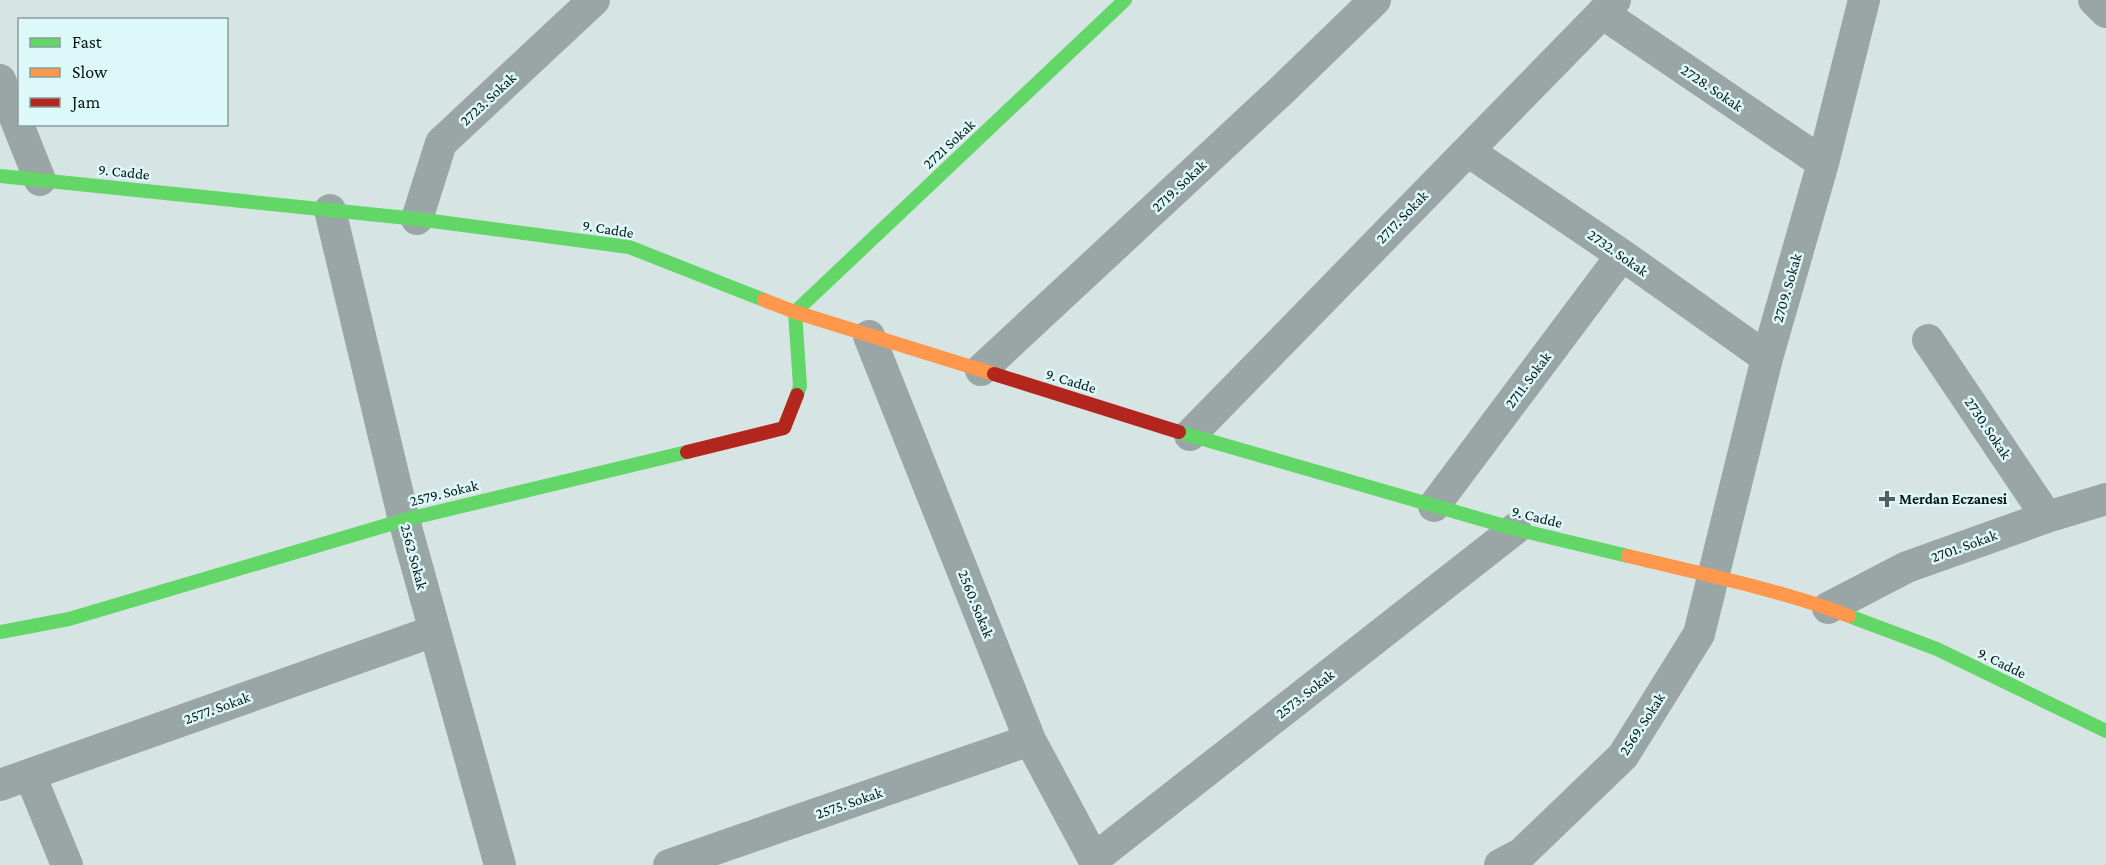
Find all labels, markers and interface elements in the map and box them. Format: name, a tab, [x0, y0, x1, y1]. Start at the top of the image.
legend	[18, 18, 228, 126]
text: Fast	[72, 32, 103, 52]
text: Slow	[72, 62, 108, 82]
street label: 2728. Sokak	[1678, 62, 1747, 115]
street label: 2723. Sokak	[457, 69, 520, 129]
text: Jam	[70, 92, 101, 112]
street label: 2721 Sokak	[920, 116, 979, 172]
street label: 2719. Sokak	[1149, 156, 1210, 215]
street label: 9. Cadde	[98, 161, 151, 183]
street label: 2717. Sokak	[1373, 187, 1432, 247]
street label: 9. Cadde	[581, 217, 635, 241]
street label: 2732. Sokak	[1585, 226, 1652, 280]
street label: 2709. Sokak	[1769, 251, 1805, 324]
street label: 2711. Sokak	[1502, 348, 1555, 411]
street label: 9. Cadde	[1044, 366, 1098, 396]
street label: 2730. Sokak	[1962, 394, 2015, 463]
street label: 2579. Sokak	[408, 477, 481, 509]
place label: Merdan Eczanesi	[1899, 491, 2008, 507]
marker: Merdan Eczanesi	[1880, 492, 1894, 506]
street label: 9. Cadde	[1510, 503, 1564, 531]
street label: 2562 Sokak	[398, 522, 431, 592]
street label: 2701. Sokak	[1929, 526, 2000, 565]
street label: 2560. Sokak	[955, 568, 997, 641]
street label: 9. Cadde	[1975, 645, 2029, 682]
street label: 2573. Sokak	[1273, 666, 1338, 722]
street label: 2577. Sokak	[182, 688, 253, 727]
street label: 2569. Sokak	[1616, 689, 1668, 758]
street label: 2575. Sokak	[814, 784, 885, 822]

